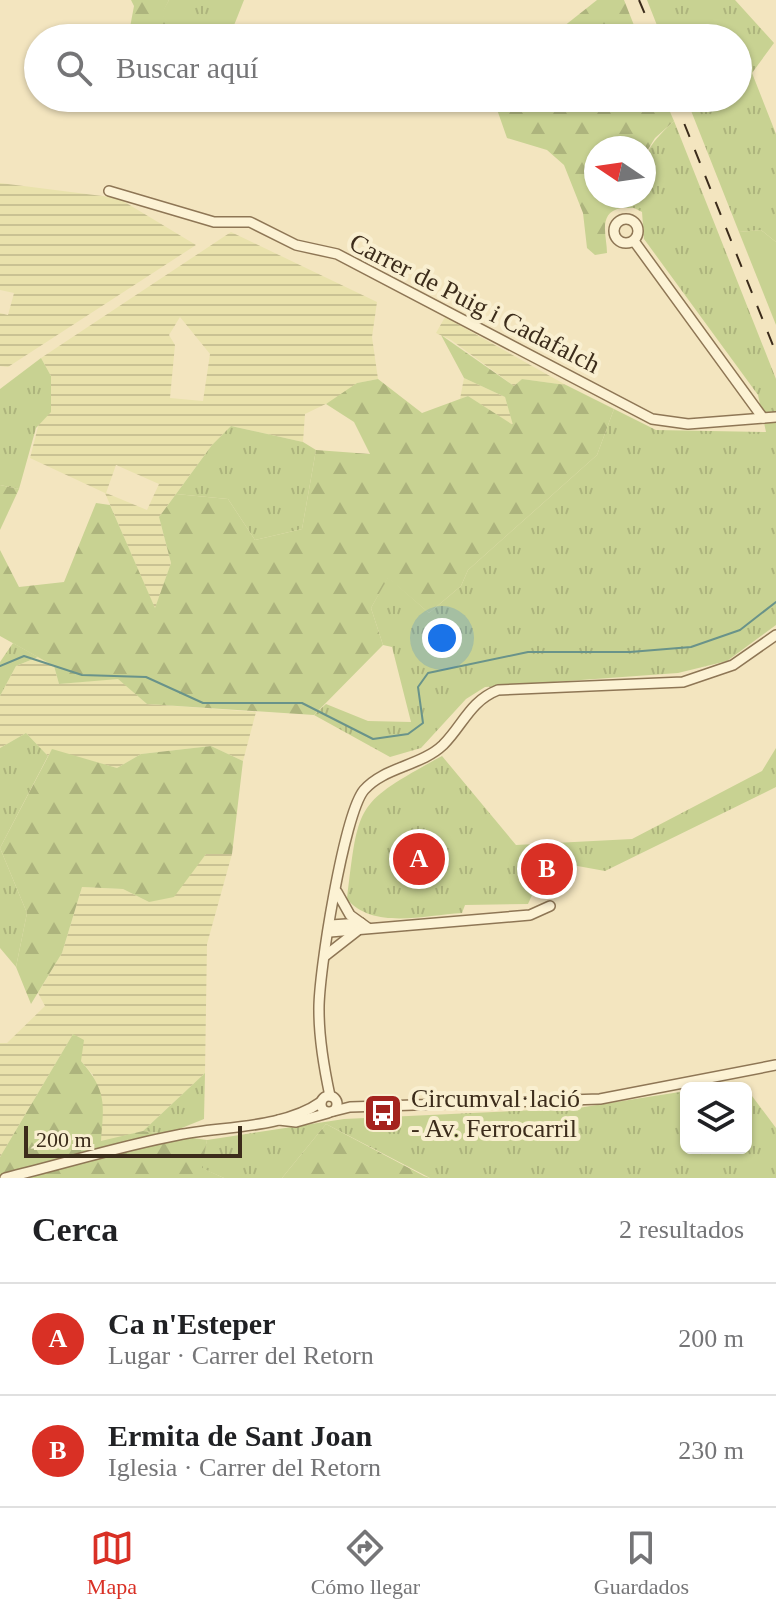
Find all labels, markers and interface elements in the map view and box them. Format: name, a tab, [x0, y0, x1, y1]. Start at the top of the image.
search box	[24, 24, 752, 112]
icon: search	[52, 46, 96, 90]
text: Buscar aquí	[116, 51, 258, 84]
north arrow	[584, 136, 656, 208]
street label: Carrer de Puig i Cadafalch	[345, 228, 605, 379]
your location	[422, 618, 462, 658]
pin: A	[393, 829, 445, 889]
pin: B	[521, 839, 573, 899]
map controls	[680, 1082, 752, 1154]
button: layers	[680, 1082, 752, 1154]
place label: Circumval·lació - Av. Ferrocarril	[411, 1084, 580, 1143]
bus stop icon: Circumval·lació - Av. Ferrocarril	[362, 1092, 404, 1134]
scale bar	[24, 1122, 242, 1158]
text: 200 m	[36, 1127, 92, 1152]
text: Cerca	[32, 1211, 118, 1248]
text: 2 resultados	[619, 1215, 744, 1244]
text: Ca n'Esteper	[108, 1307, 276, 1340]
text: A	[49, 1324, 67, 1353]
text: 200 m	[678, 1324, 744, 1353]
text: Lugar · Carrer del Retorn	[108, 1341, 374, 1370]
text: Ermita de Sant Joan	[108, 1419, 372, 1452]
text: B	[49, 1436, 67, 1465]
text: 230 m	[678, 1436, 744, 1465]
text: Iglesia · Carrer del Retorn	[108, 1453, 381, 1482]
tab: Mapa	[87, 1526, 137, 1600]
tab: Cómo llegar	[311, 1526, 420, 1600]
tab: Guardados	[594, 1526, 689, 1600]

